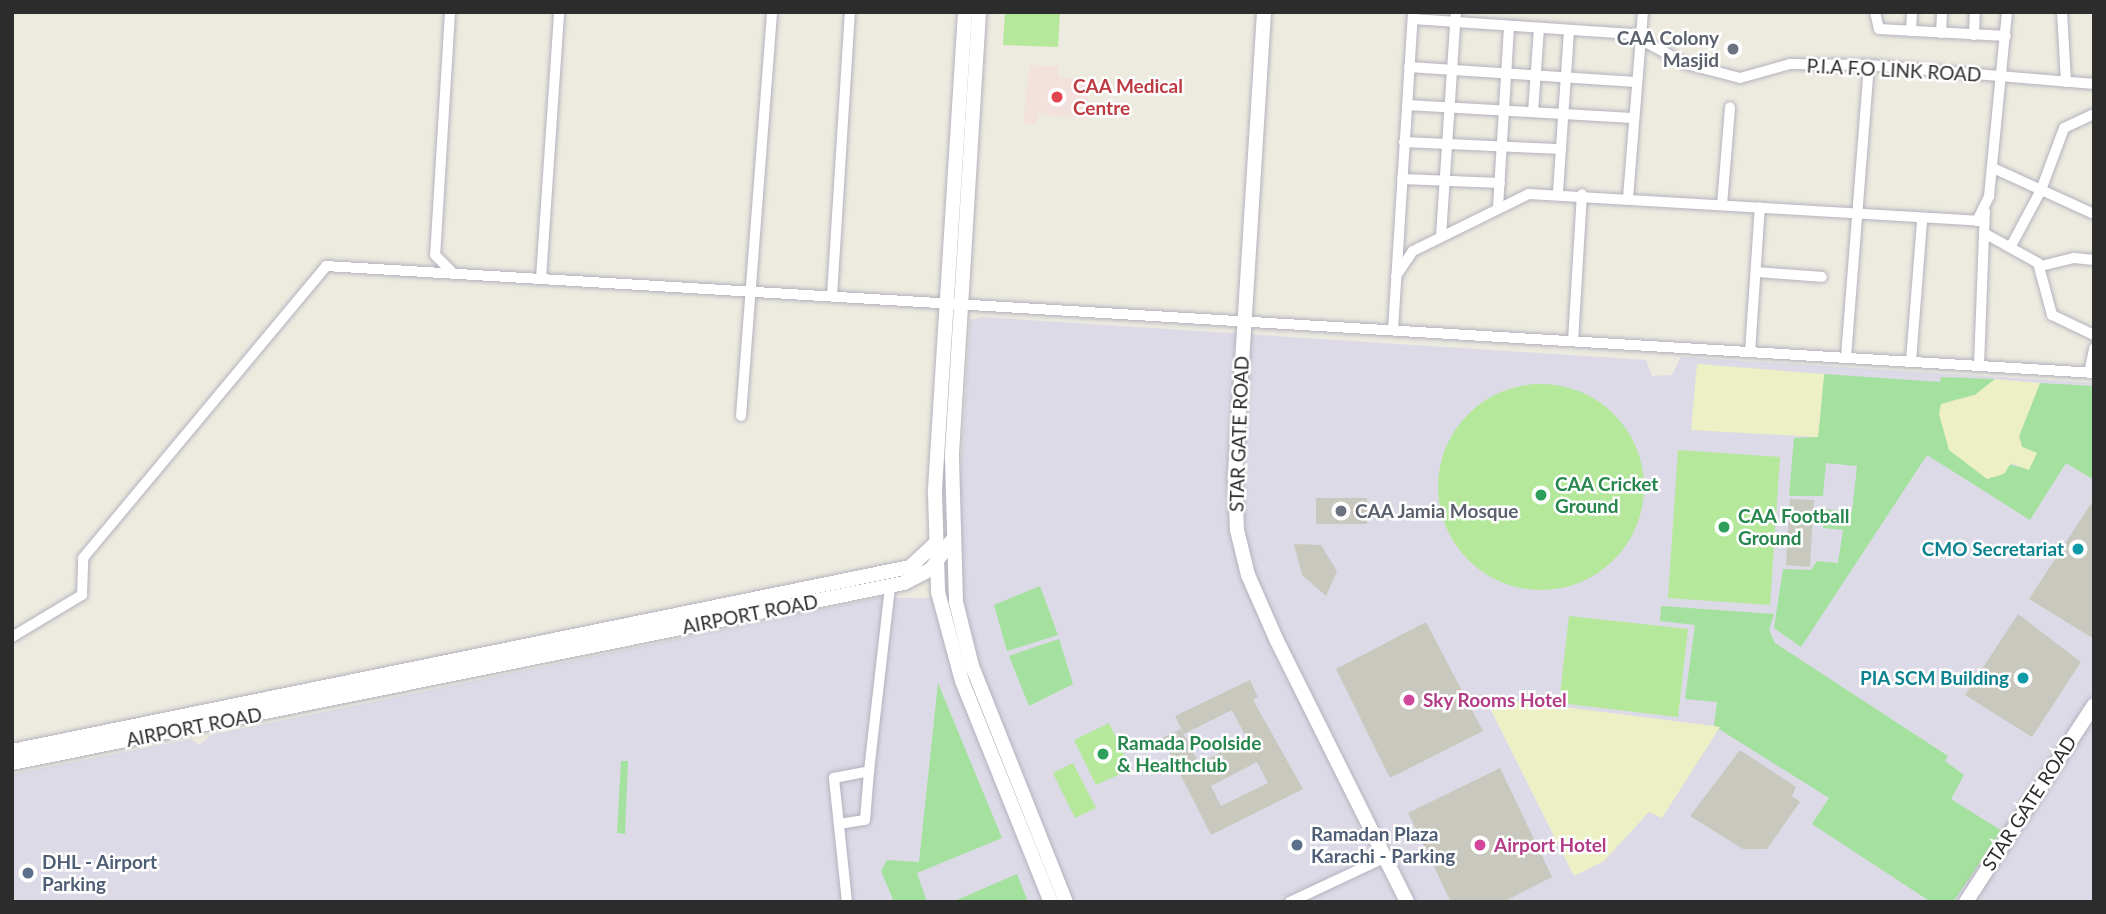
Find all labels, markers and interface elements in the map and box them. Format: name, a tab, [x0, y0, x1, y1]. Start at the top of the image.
place label: CAA Colony Masjid	[1616, 27, 1719, 71]
marker: CAA Colony Masjid	[1725, 41, 1741, 57]
street label: P.I.A F.O LINK ROAD	[1806, 54, 1982, 86]
place label: CAA Medical Centre	[1073, 75, 1184, 119]
marker: CAA Medical Centre	[1047, 87, 1067, 107]
street label: STAR GATE ROAD	[1225, 356, 1253, 512]
place label: CAA Cricket Ground	[1555, 473, 1659, 517]
marker: CAA Cricket Ground	[1533, 487, 1549, 503]
place label: CAA Jamia Mosque	[1355, 500, 1520, 522]
marker: CAA Jamia Mosque	[1333, 503, 1349, 519]
place label: CAA Football Ground	[1738, 505, 1850, 549]
marker: CAA Football Ground	[1716, 519, 1732, 535]
place label: CMO Secretariat	[1922, 538, 2064, 560]
marker: CMO Secretariat	[2070, 541, 2086, 557]
street label: AIRPORT ROAD	[680, 590, 820, 638]
place label: PIA SCM Building	[1859, 667, 2009, 689]
marker: PIA SCM Building	[2015, 670, 2031, 686]
place label: Sky Rooms Hotel	[1423, 689, 1567, 711]
marker: Sky Rooms Hotel	[1401, 692, 1417, 708]
street label: AIRPORT ROAD	[124, 703, 264, 751]
street label: STAR GATE ROAD	[1977, 731, 2081, 875]
place label: Ramada Poolside & Healthclub	[1117, 732, 1261, 776]
marker: Ramada Poolside & Healthclub	[1095, 746, 1111, 762]
place label: Ramadan Plaza Karachi - Parking	[1311, 823, 1455, 867]
place label: Airport Hotel	[1494, 834, 1606, 856]
marker: Ramadan Plaza Karachi - Parking	[1289, 837, 1305, 853]
marker: Airport Hotel	[1472, 837, 1488, 853]
place label: DHL - Airport Parking	[42, 851, 158, 895]
marker: DHL - Airport Parking	[20, 865, 36, 881]

